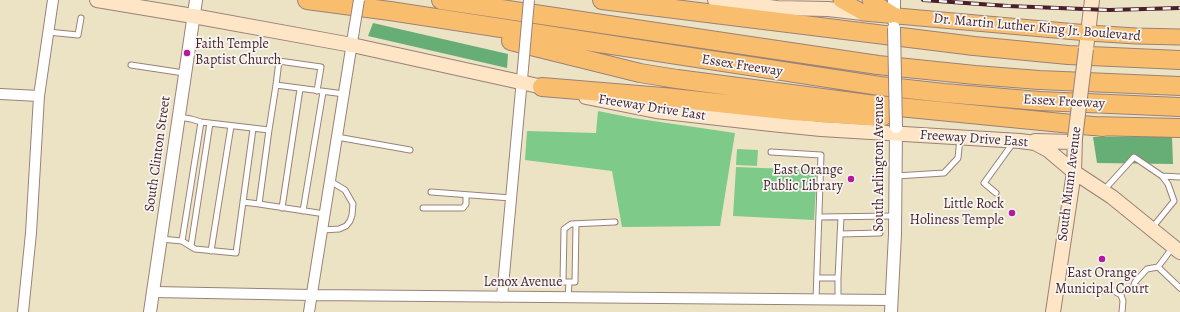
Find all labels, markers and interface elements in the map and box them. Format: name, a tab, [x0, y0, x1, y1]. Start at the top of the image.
street label: Dr. Martin Luther King Jr. Boulevard	[932, 11, 1142, 45]
place label: Faith Temple Baptist Church	[195, 37, 281, 70]
marker: Faith Temple Baptist Church	[182, 48, 192, 58]
street label: Essex Freeway	[700, 51, 784, 81]
street label: Freeway Drive East	[597, 91, 707, 125]
street label: Essex Freeway	[1023, 91, 1105, 113]
street label: South Clinton Street	[142, 95, 174, 213]
street label: South Arlington Avenue	[872, 96, 888, 232]
street label: South Munn Avenue	[1055, 126, 1085, 242]
street label: Freeway Drive East	[919, 127, 1029, 151]
place label: East Orange Public Library	[763, 163, 843, 196]
marker: East Orange Public Library	[846, 174, 856, 184]
place label: Little Rock Holiness Temple	[910, 197, 1004, 230]
marker: Little Rock Holiness Temple	[1007, 208, 1017, 218]
marker: East Orange Municipal Court	[1097, 254, 1107, 264]
place label: East Orange Municipal Court	[1055, 266, 1149, 298]
street label: Lenox Avenue	[484, 275, 562, 291]

